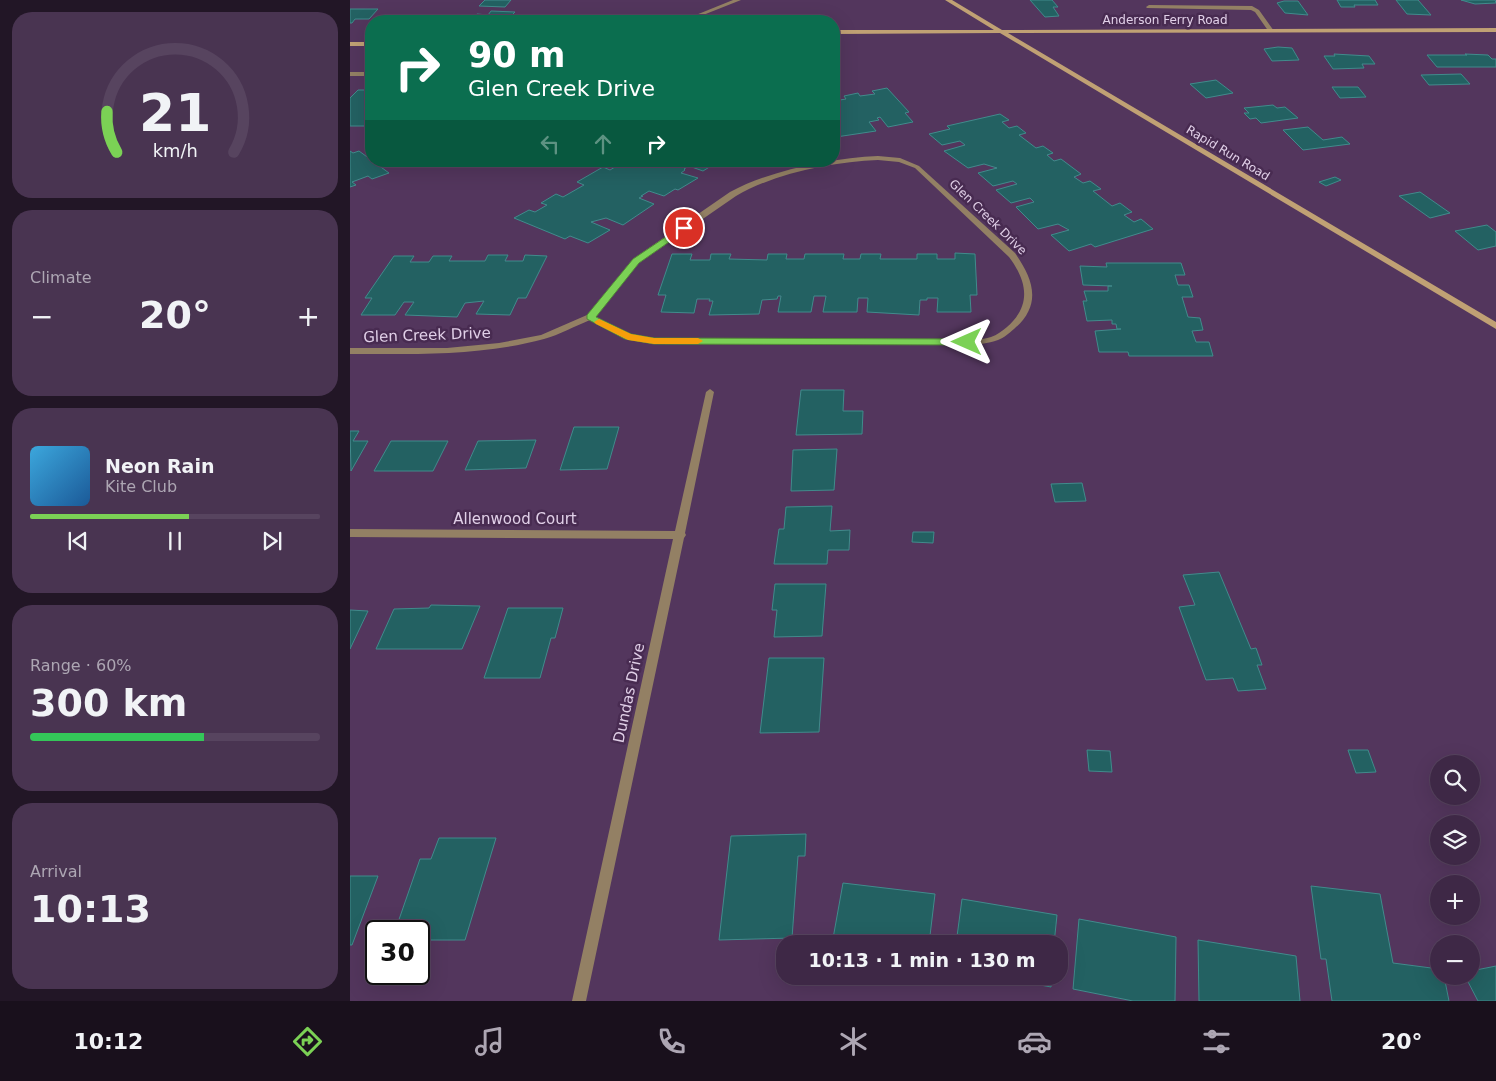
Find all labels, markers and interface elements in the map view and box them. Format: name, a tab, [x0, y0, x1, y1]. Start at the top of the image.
street label: Anderson Ferry Road	[1102, 13, 1228, 27]
icon: right	[385, 35, 450, 100]
text: 90 m	[468, 35, 565, 75]
text: Glen Creek Drive	[468, 76, 655, 101]
text: 21	[139, 83, 211, 143]
street label: Rapid Run Road	[1184, 123, 1272, 183]
icon: left	[536, 130, 564, 158]
icon: ahead	[589, 130, 617, 158]
icon: right	[642, 130, 670, 158]
text: km/h	[152, 140, 198, 161]
street label: Glen Creek Drive	[946, 177, 1030, 257]
pin	[663, 207, 705, 249]
icon: arrive	[670, 214, 698, 242]
text: Climate	[30, 268, 92, 287]
text: 20°	[139, 293, 211, 337]
text: −	[30, 300, 53, 333]
text: +	[297, 300, 320, 333]
position arrow	[940, 315, 992, 367]
street label: Glen Creek Drive	[363, 324, 491, 346]
text: Neon Rain	[105, 455, 214, 477]
text: Kite Club	[105, 477, 177, 496]
street label: Allenwood Court	[453, 510, 577, 528]
icon: previous	[64, 527, 92, 555]
icon: pause	[161, 527, 189, 555]
icon: next	[258, 527, 286, 555]
street label: Dundas Drive	[610, 641, 648, 745]
text: Range · 60%	[30, 656, 132, 675]
text: 300 km	[30, 681, 187, 725]
map controls	[1430, 755, 1480, 985]
button: search	[1430, 755, 1480, 805]
button: layers	[1430, 815, 1480, 865]
text: Arrival	[30, 862, 82, 881]
button: +	[1430, 875, 1480, 925]
text: 10:13	[30, 887, 151, 931]
speed limit sign: 30	[365, 920, 430, 985]
button: −	[1430, 935, 1480, 985]
text: 10:13 · 1 min · 130 m	[808, 949, 1036, 971]
icon: directions	[290, 1024, 325, 1059]
icon: music	[472, 1024, 507, 1059]
icon: phone	[654, 1024, 689, 1059]
icon: climate	[836, 1024, 871, 1059]
icon: car	[1017, 1024, 1052, 1059]
icon: filters	[1199, 1024, 1234, 1059]
text: 10:12	[73, 1029, 143, 1054]
text: 20°	[1381, 1029, 1423, 1054]

